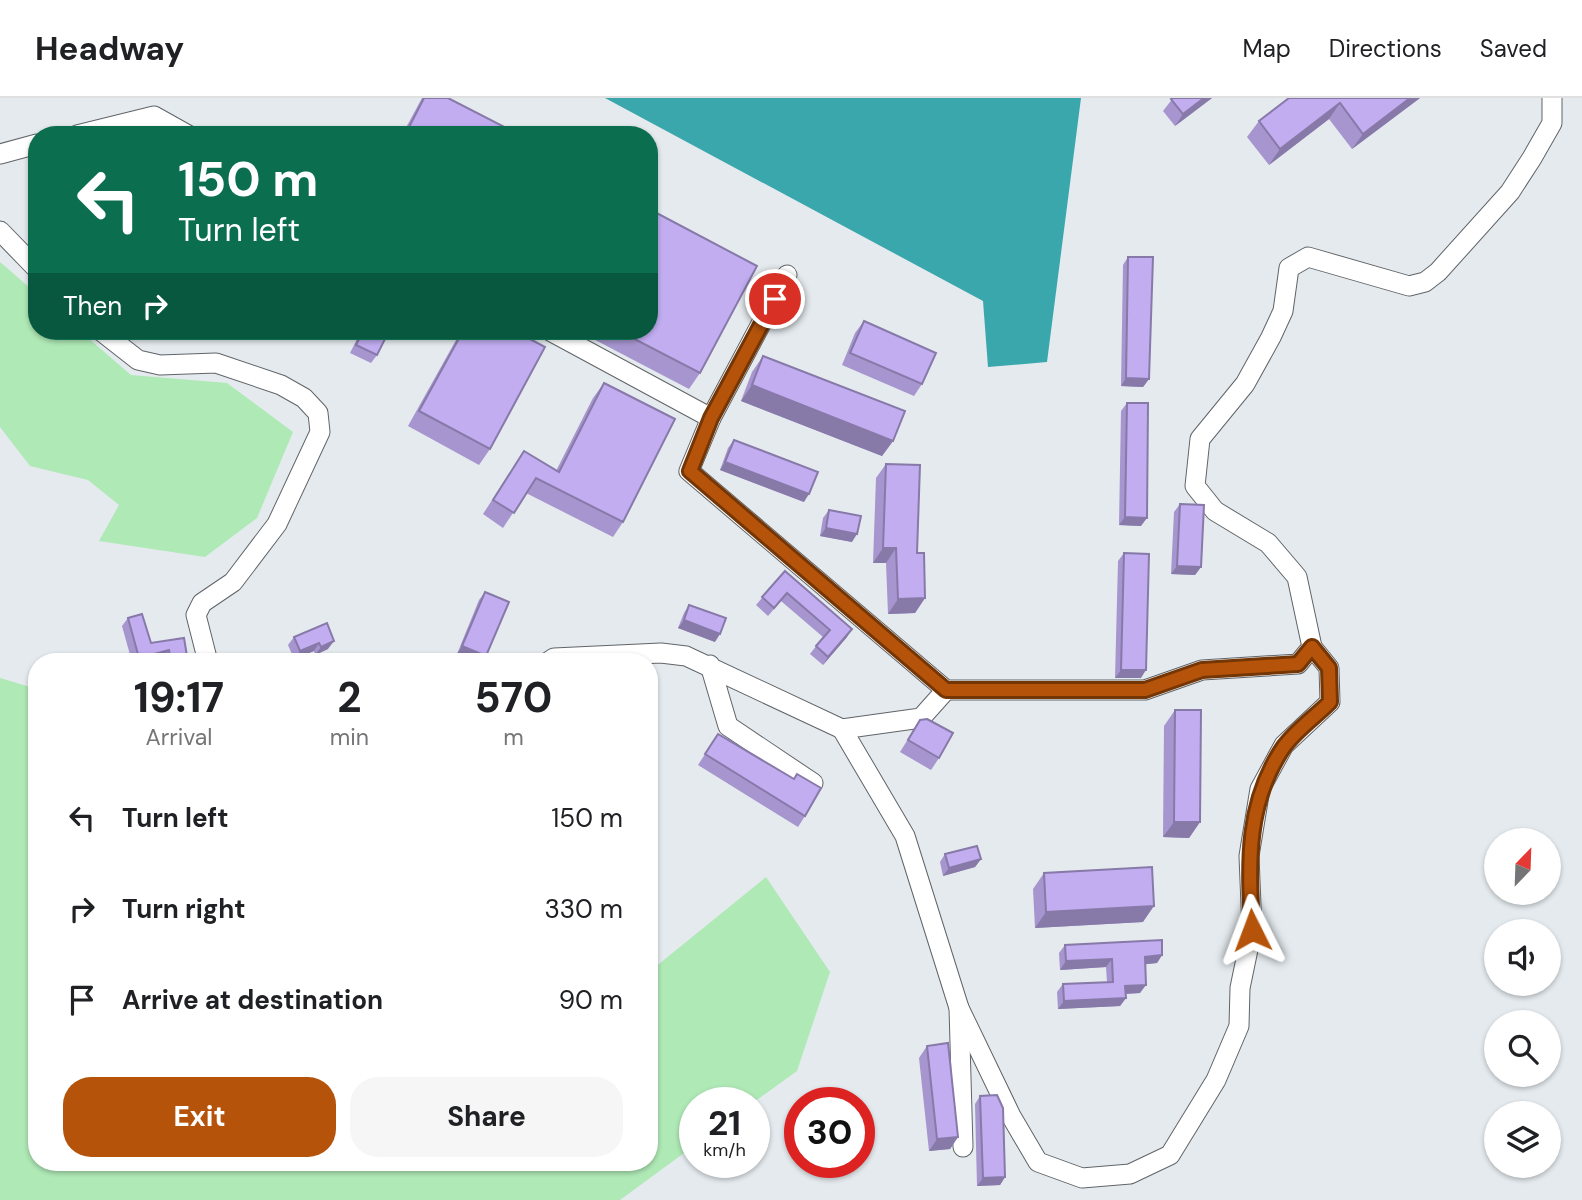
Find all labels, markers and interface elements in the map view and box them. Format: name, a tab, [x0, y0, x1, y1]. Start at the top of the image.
text: Headway	[35, 27, 184, 70]
text: Map	[1243, 33, 1291, 64]
text: Directions	[1329, 33, 1442, 64]
text: Saved	[1480, 33, 1547, 64]
text: 150 m	[178, 147, 318, 211]
icon: left	[63, 154, 154, 245]
text: Turn left	[178, 209, 300, 251]
pin	[745, 269, 805, 329]
icon: arrive	[756, 280, 794, 318]
icon: right	[136, 287, 174, 325]
text: Then	[63, 289, 122, 323]
text: 19:17	[134, 670, 224, 725]
text: 2	[337, 670, 361, 725]
text: 570	[475, 670, 552, 725]
text: Arrival	[145, 722, 212, 752]
text: min	[330, 722, 369, 752]
text: m	[503, 722, 524, 752]
icon: left	[63, 799, 101, 837]
text: Turn left	[122, 801, 229, 835]
text: 150 m	[551, 801, 623, 835]
north arrow	[1484, 828, 1561, 905]
map controls	[1484, 828, 1561, 1178]
icon: right	[63, 890, 101, 928]
text: Turn right	[122, 892, 246, 926]
text: 330 m	[544, 892, 623, 926]
position arrow	[1215, 893, 1289, 967]
button: sound	[1484, 919, 1561, 996]
icon: arrive	[63, 981, 101, 1019]
text: Arrive at destination	[122, 983, 383, 1017]
text: 90 m	[559, 983, 623, 1017]
button: search	[1484, 1010, 1561, 1087]
button: Exit	[63, 1077, 336, 1157]
button: Share	[350, 1077, 623, 1157]
speed limit sign: 30	[784, 1087, 875, 1178]
text: 21	[708, 1100, 741, 1146]
button: layers	[1484, 1101, 1561, 1178]
text: km/h	[703, 1138, 746, 1162]

